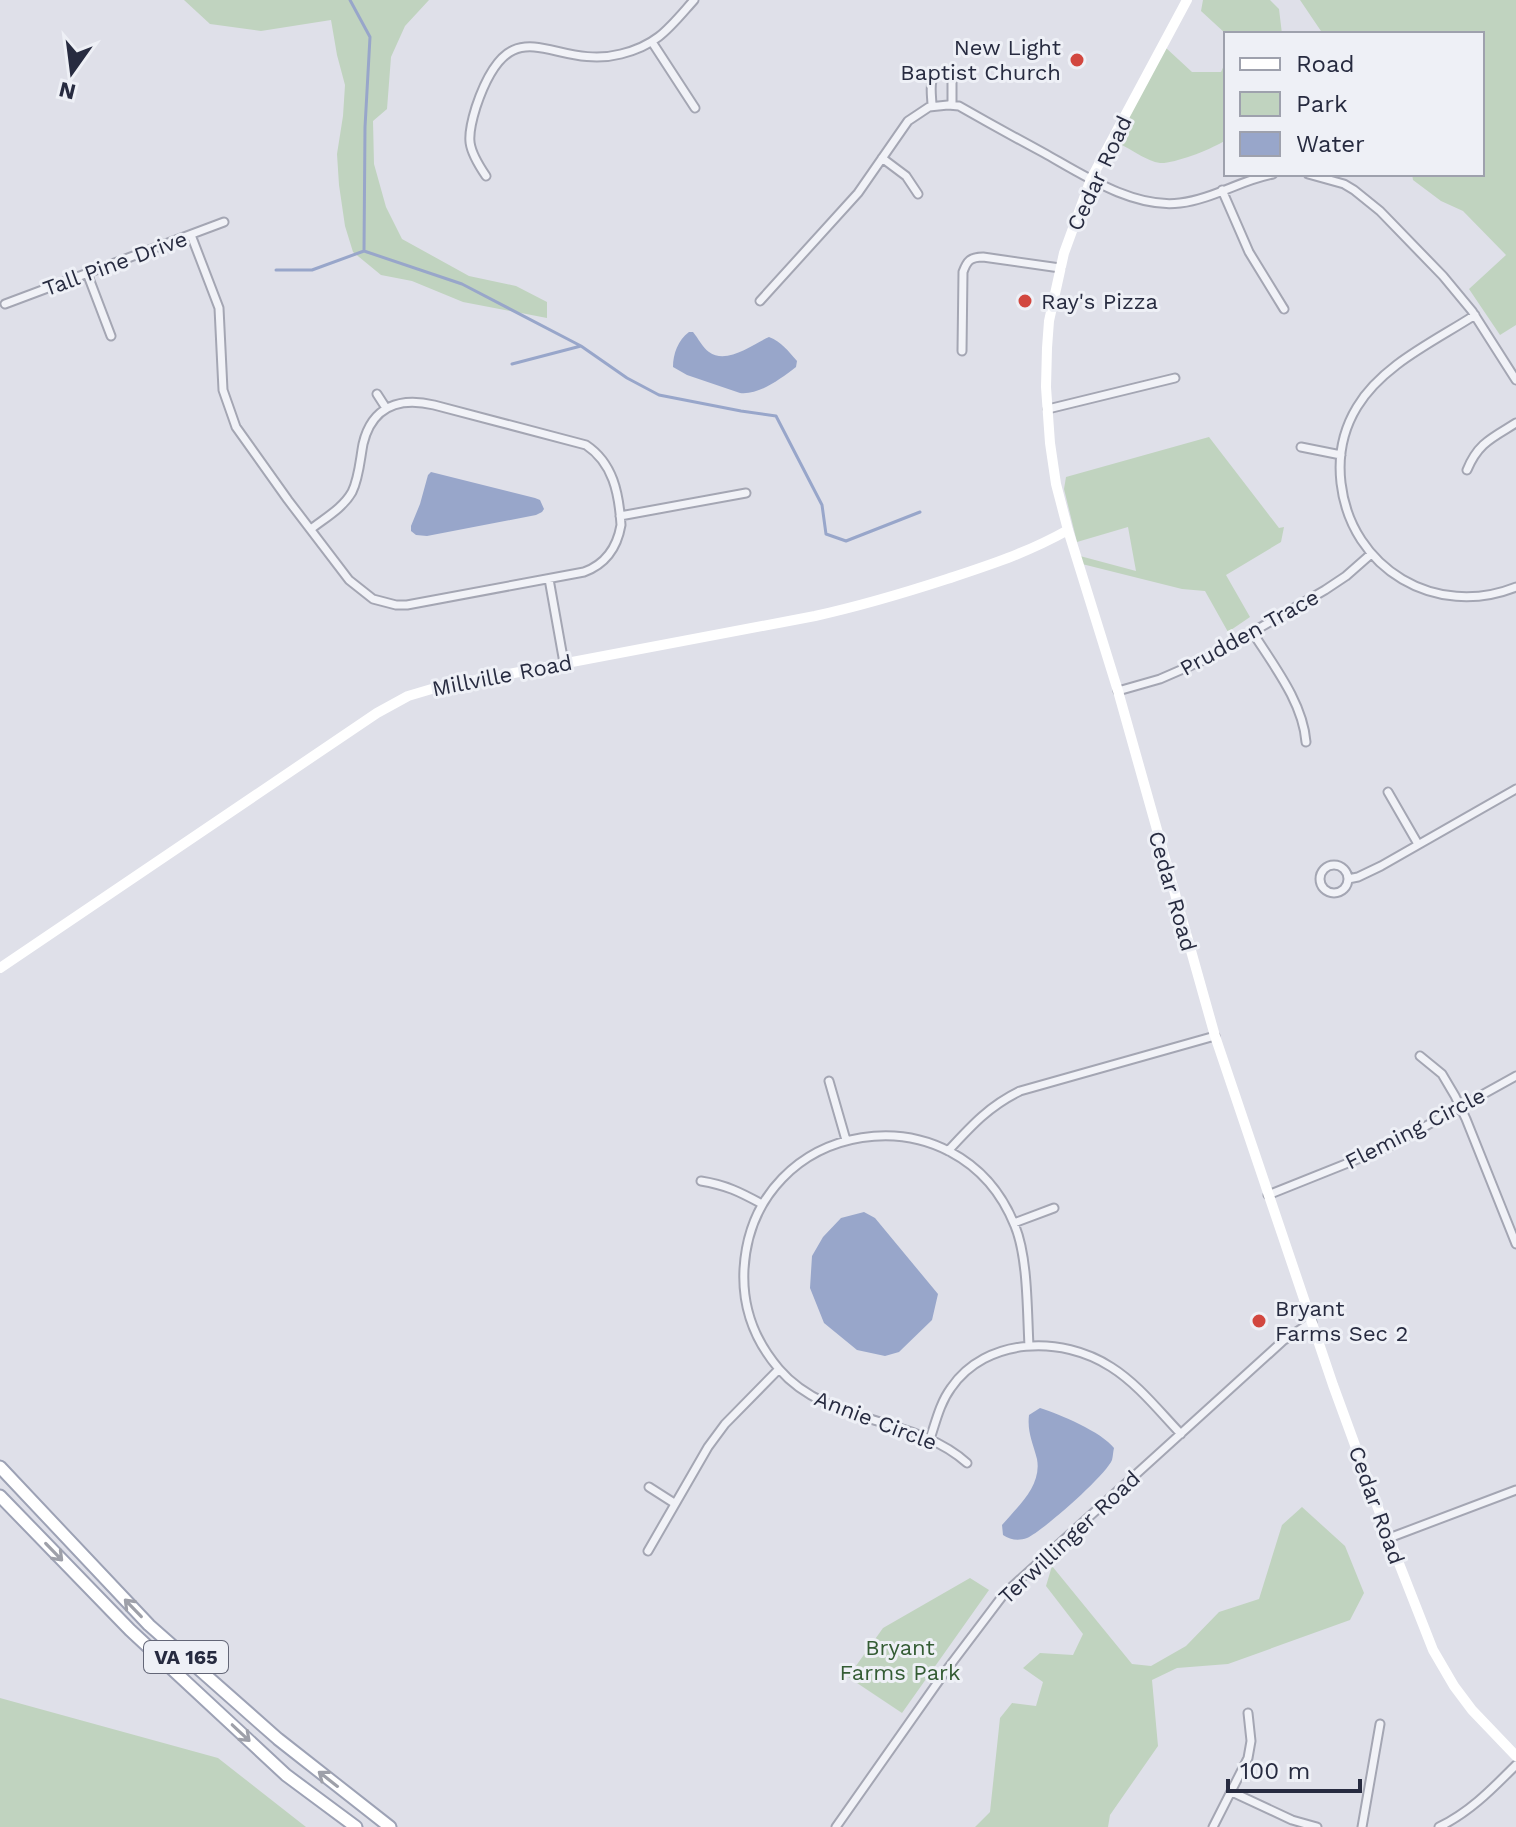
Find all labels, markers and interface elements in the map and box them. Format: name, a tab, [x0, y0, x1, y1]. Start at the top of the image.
north arrow	[32, 32, 112, 112]
legend	[1224, 32, 1484, 176]
place label: New Light Baptist Church	[900, 35, 1061, 85]
text: Road	[1296, 50, 1355, 78]
marker: New Light Baptist Church	[1068, 51, 1086, 69]
text: N	[56, 77, 78, 105]
text: Park	[1296, 90, 1348, 118]
street label: Cedar Road	[1062, 112, 1137, 235]
text: Water	[1296, 130, 1365, 158]
street label: Tall Pine Drive	[40, 226, 191, 301]
place label: Ray's Pizza	[1041, 289, 1158, 314]
marker: Ray's Pizza	[1016, 292, 1034, 310]
street label: Prudden Trace	[1176, 584, 1323, 681]
street label: Millville Road	[430, 650, 574, 701]
street label: Cedar Road	[1143, 828, 1202, 954]
street label: Fleming Circle	[1341, 1082, 1489, 1174]
place label: Bryant Farms Sec 2	[1275, 1296, 1408, 1346]
marker: Bryant Farms Sec 2	[1250, 1312, 1268, 1330]
street label: Annie Circle	[811, 1386, 941, 1455]
street label: Cedar Road	[1344, 1443, 1409, 1568]
street label: Terwillinger Road	[994, 1466, 1145, 1609]
one-way arrow	[45, 1542, 64, 1562]
one-way arrow	[124, 1599, 143, 1618]
park label: Bryant Farms Park	[839, 1635, 961, 1685]
road number: VA 165	[144, 1641, 228, 1673]
one-way arrow	[231, 1724, 251, 1743]
scale bar	[1228, 1743, 1360, 1793]
text: 100 m	[1240, 1757, 1310, 1785]
one-way arrow	[318, 1770, 339, 1788]

